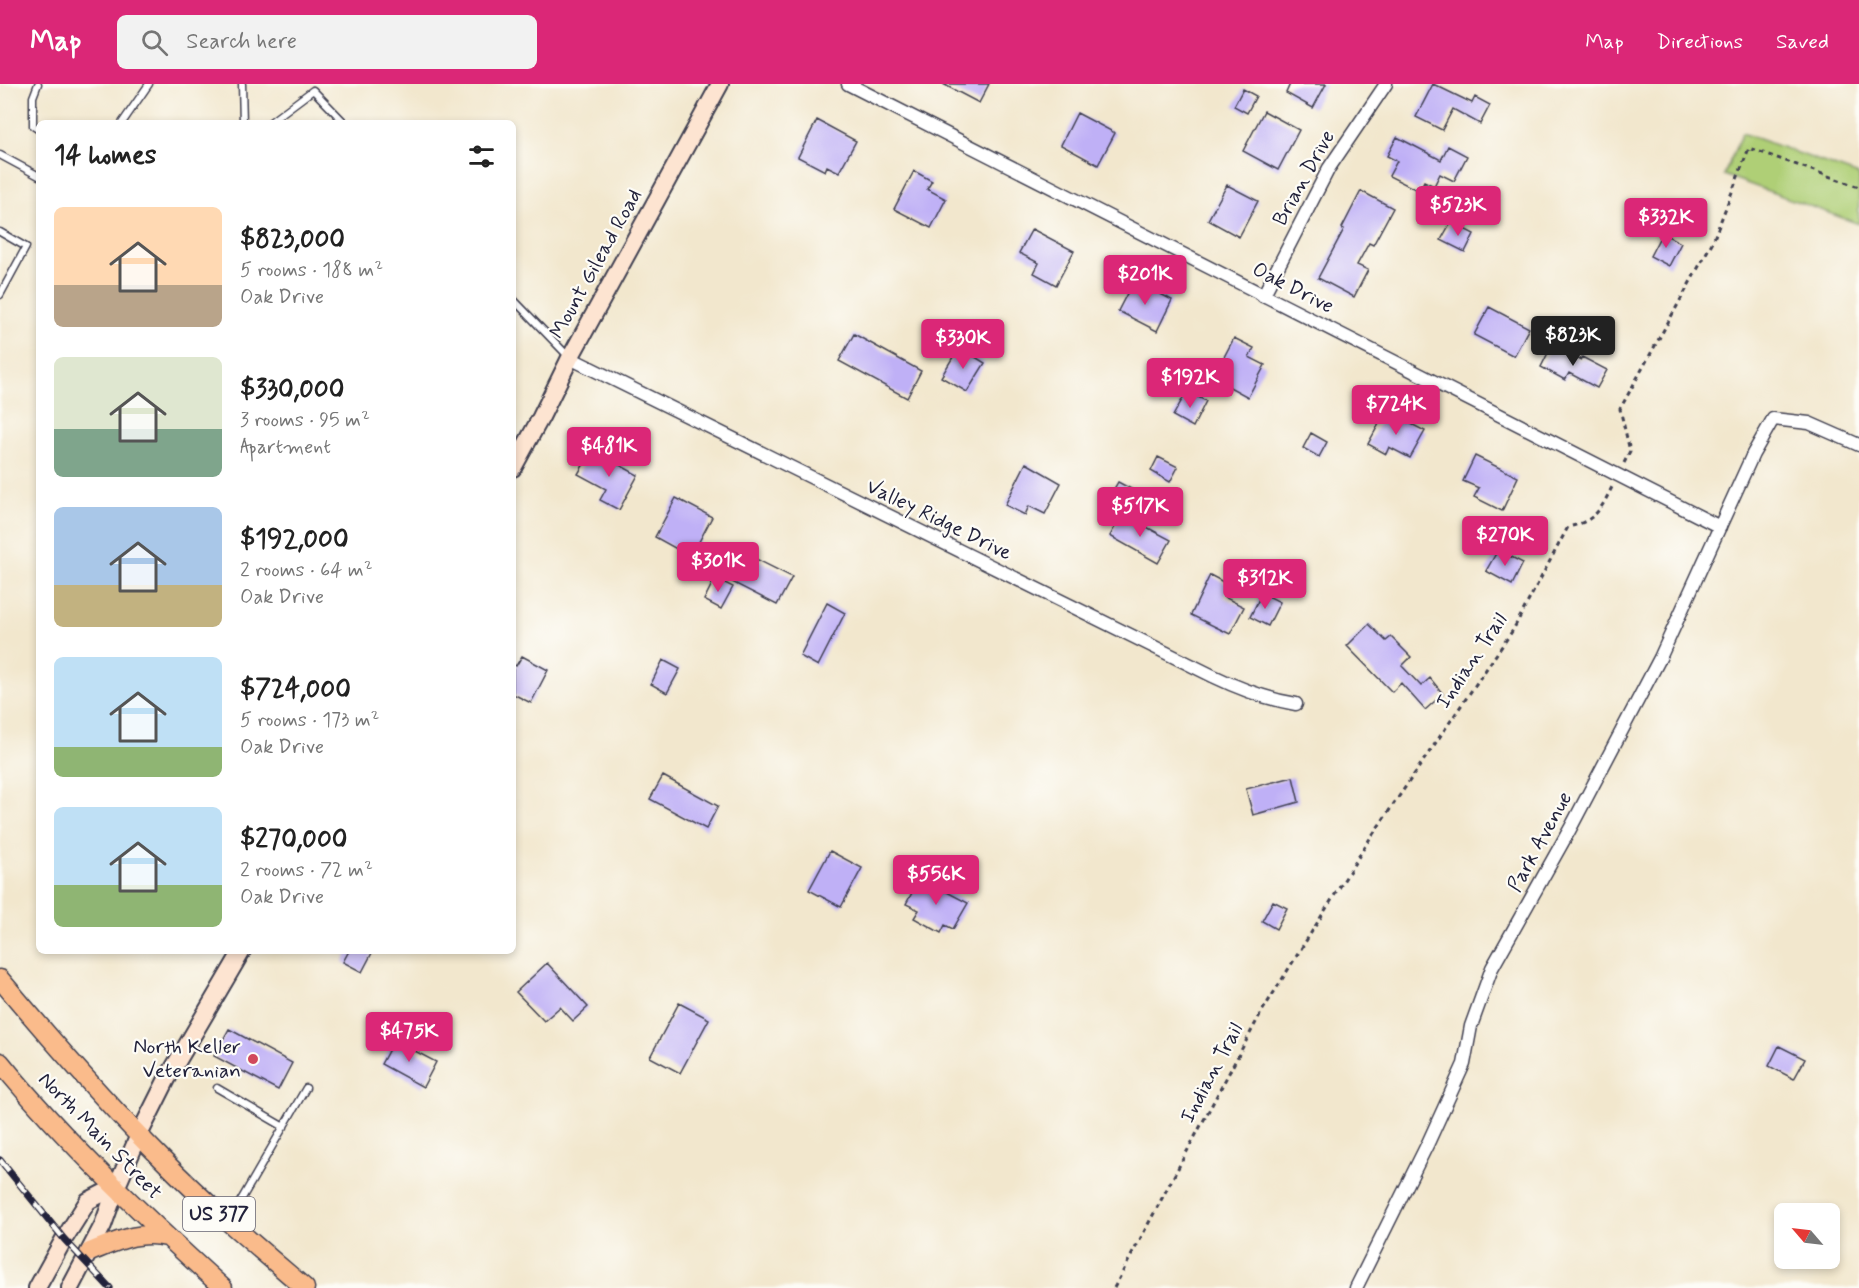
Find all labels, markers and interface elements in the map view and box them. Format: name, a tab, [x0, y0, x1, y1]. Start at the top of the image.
search box	[117, 15, 537, 69]
text: Map	[30, 24, 81, 61]
icon: search	[138, 26, 171, 59]
text: Search here	[186, 28, 297, 56]
text: Map	[1585, 28, 1624, 56]
text: Directions	[1657, 28, 1743, 56]
text: Saved	[1776, 28, 1829, 56]
street label: Brian Drive	[1266, 125, 1342, 231]
text: 14 homes	[54, 139, 156, 173]
icon: filters	[465, 140, 498, 173]
street label: Mount Gilead Road	[543, 184, 649, 344]
pin: $523K	[1416, 186, 1500, 237]
text: $523K	[1430, 192, 1486, 219]
pin: $332K	[1624, 198, 1708, 249]
text: $332K	[1638, 204, 1694, 231]
text: $823,000	[240, 223, 345, 257]
icon: home	[102, 231, 174, 303]
pin: $201K	[1103, 255, 1187, 306]
street label: Oak Drive	[1247, 256, 1339, 320]
text: 5 rooms · 188 m²	[240, 257, 383, 284]
text: $201K	[1118, 261, 1172, 288]
text: Oak Drive	[240, 284, 324, 311]
pin: $823K	[1531, 316, 1615, 367]
pin: $330K	[921, 319, 1005, 370]
text: $823K	[1545, 322, 1601, 349]
text: $330K	[935, 325, 991, 352]
pin: $192K	[1148, 358, 1232, 409]
text: $192K	[1161, 364, 1219, 391]
text: $330,000	[240, 373, 344, 407]
icon: home	[102, 381, 174, 453]
pin: $724K	[1354, 385, 1438, 436]
text: $724K	[1366, 391, 1426, 418]
text: 3 rooms · 95 m²	[240, 407, 370, 434]
pin: $481K	[567, 427, 651, 478]
text: $481K	[581, 433, 637, 460]
text: Apartment	[240, 434, 331, 461]
street label: Valley Ridge Drive	[862, 473, 1017, 567]
pin: $517K	[1098, 487, 1182, 538]
text: $517K	[1111, 493, 1169, 520]
pin: $270K	[1463, 516, 1547, 567]
text: $270K	[1476, 522, 1534, 549]
text: $192,000	[240, 523, 349, 557]
icon: home	[102, 531, 174, 603]
pin: $301K	[676, 542, 760, 593]
text: $301K	[691, 548, 745, 575]
text: 2 rooms · 64 m²	[240, 557, 373, 584]
pin: $312K	[1223, 559, 1307, 610]
text: $312K	[1237, 565, 1293, 592]
text: Oak Drive	[240, 584, 324, 611]
street label: Indian Trail	[1430, 608, 1514, 714]
text: $724,000	[240, 673, 351, 707]
icon: home	[102, 681, 174, 753]
text: 5 rooms · 173 m²	[240, 707, 379, 734]
text: Oak Drive	[240, 734, 324, 761]
street label: Park Avenue	[1501, 787, 1579, 897]
text: $270,000	[240, 823, 347, 857]
icon: home	[102, 831, 174, 903]
pin: $556K	[894, 855, 978, 906]
text: 2 rooms · 72 m²	[240, 857, 373, 884]
text: $556K	[907, 861, 965, 888]
text: Oak Drive	[240, 884, 324, 911]
pin: $475K	[367, 1012, 451, 1063]
text: $475K	[380, 1018, 438, 1045]
street label: Indian Trail	[1174, 1018, 1250, 1128]
place label: North Keller Veteranian	[133, 1033, 241, 1085]
marker: North Keller Veteranian	[246, 1052, 260, 1066]
street label: North Main Street	[32, 1066, 168, 1206]
road number: US 377	[183, 1197, 255, 1231]
north arrow	[1774, 1203, 1840, 1269]
map controls	[1774, 1203, 1840, 1269]

